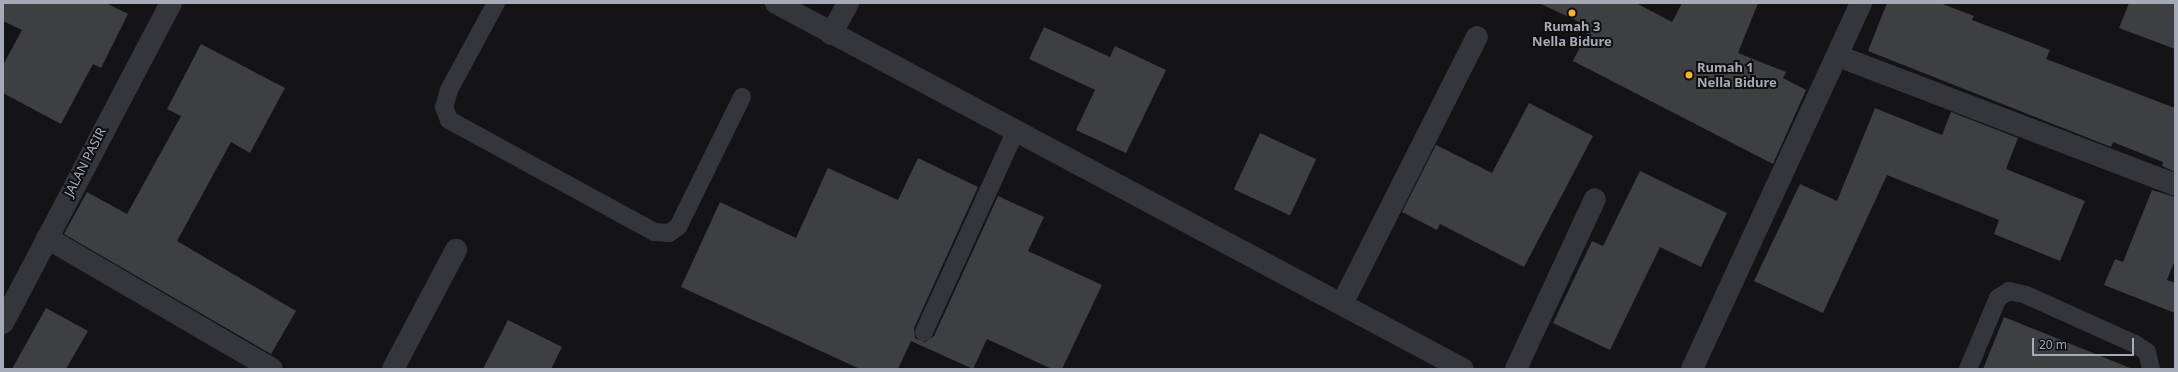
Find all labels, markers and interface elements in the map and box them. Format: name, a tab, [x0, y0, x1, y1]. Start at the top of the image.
marker: Rumah 3 Nella Bidure	[1567, 8, 1577, 18]
place label: Rumah 3 Nella Bidure	[1532, 19, 1612, 50]
place label: Rumah 1 Nella Bidure	[1697, 60, 1777, 91]
marker: Rumah 1 Nella Bidure	[1684, 70, 1694, 80]
street label: JALAN PASIR	[61, 125, 109, 199]
scale bar	[2034, 330, 2136, 356]
text: 20 m	[2039, 336, 2067, 353]

